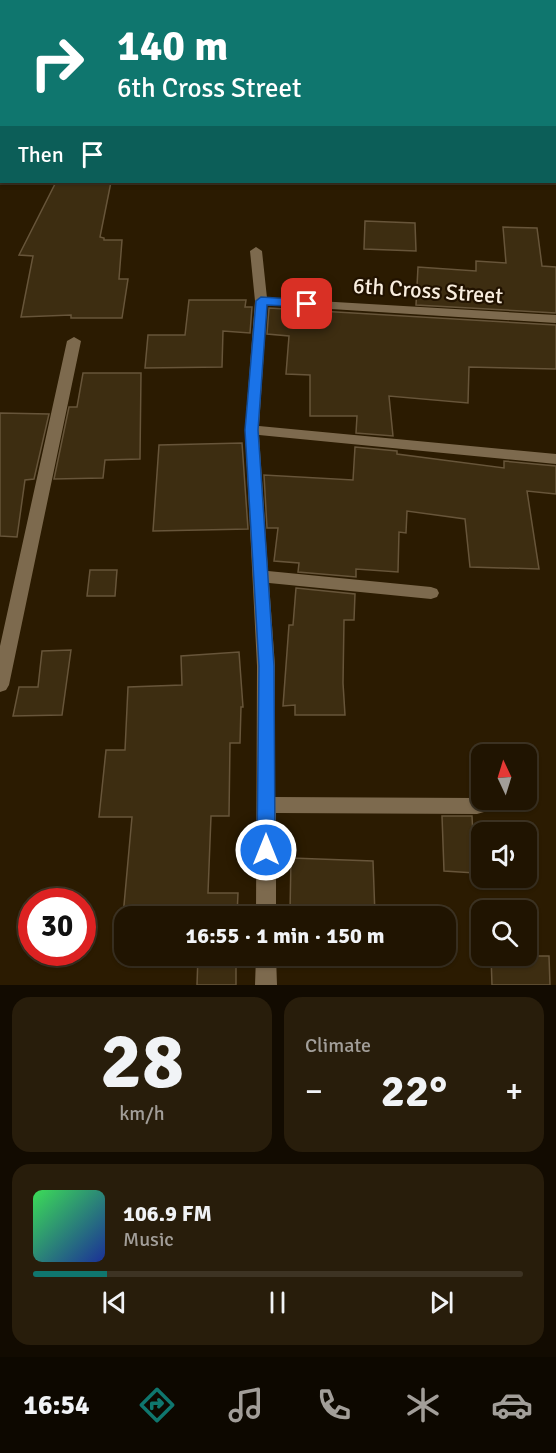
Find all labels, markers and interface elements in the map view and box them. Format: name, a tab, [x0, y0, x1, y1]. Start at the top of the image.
text: 140 m	[117, 21, 228, 72]
icon: right	[18, 24, 96, 102]
text: 6th Cross Street	[117, 72, 301, 105]
icon: arrive	[76, 138, 109, 171]
text: Then	[18, 141, 64, 168]
street label: 6th Cross Street	[352, 272, 504, 309]
pin	[281, 278, 332, 329]
icon: arrive	[290, 287, 323, 320]
north arrow	[471, 744, 537, 810]
map controls	[471, 744, 537, 966]
position arrow	[234, 818, 298, 882]
button: sound	[471, 822, 537, 888]
speed limit sign: 30	[18, 888, 96, 966]
button: search	[471, 900, 537, 966]
text: 16:55 · 1 min · 150 m	[185, 922, 385, 949]
text: 28	[100, 1014, 184, 1110]
text: Climate	[305, 1033, 371, 1058]
text: 22°	[381, 1064, 447, 1119]
text: −	[305, 1071, 323, 1112]
text: +	[505, 1071, 523, 1112]
text: km/h	[119, 1101, 165, 1126]
text: 106.9 FM	[123, 1200, 212, 1227]
text: Music	[123, 1227, 174, 1252]
icon: previous	[98, 1286, 131, 1319]
icon: pause	[261, 1286, 294, 1319]
icon: next	[425, 1286, 458, 1319]
icon: directions	[136, 1384, 178, 1426]
icon: music	[225, 1384, 267, 1426]
icon: phone	[313, 1384, 355, 1426]
icon: climate	[402, 1384, 444, 1426]
icon: car	[491, 1384, 533, 1426]
text: 16:54	[23, 1389, 90, 1422]

